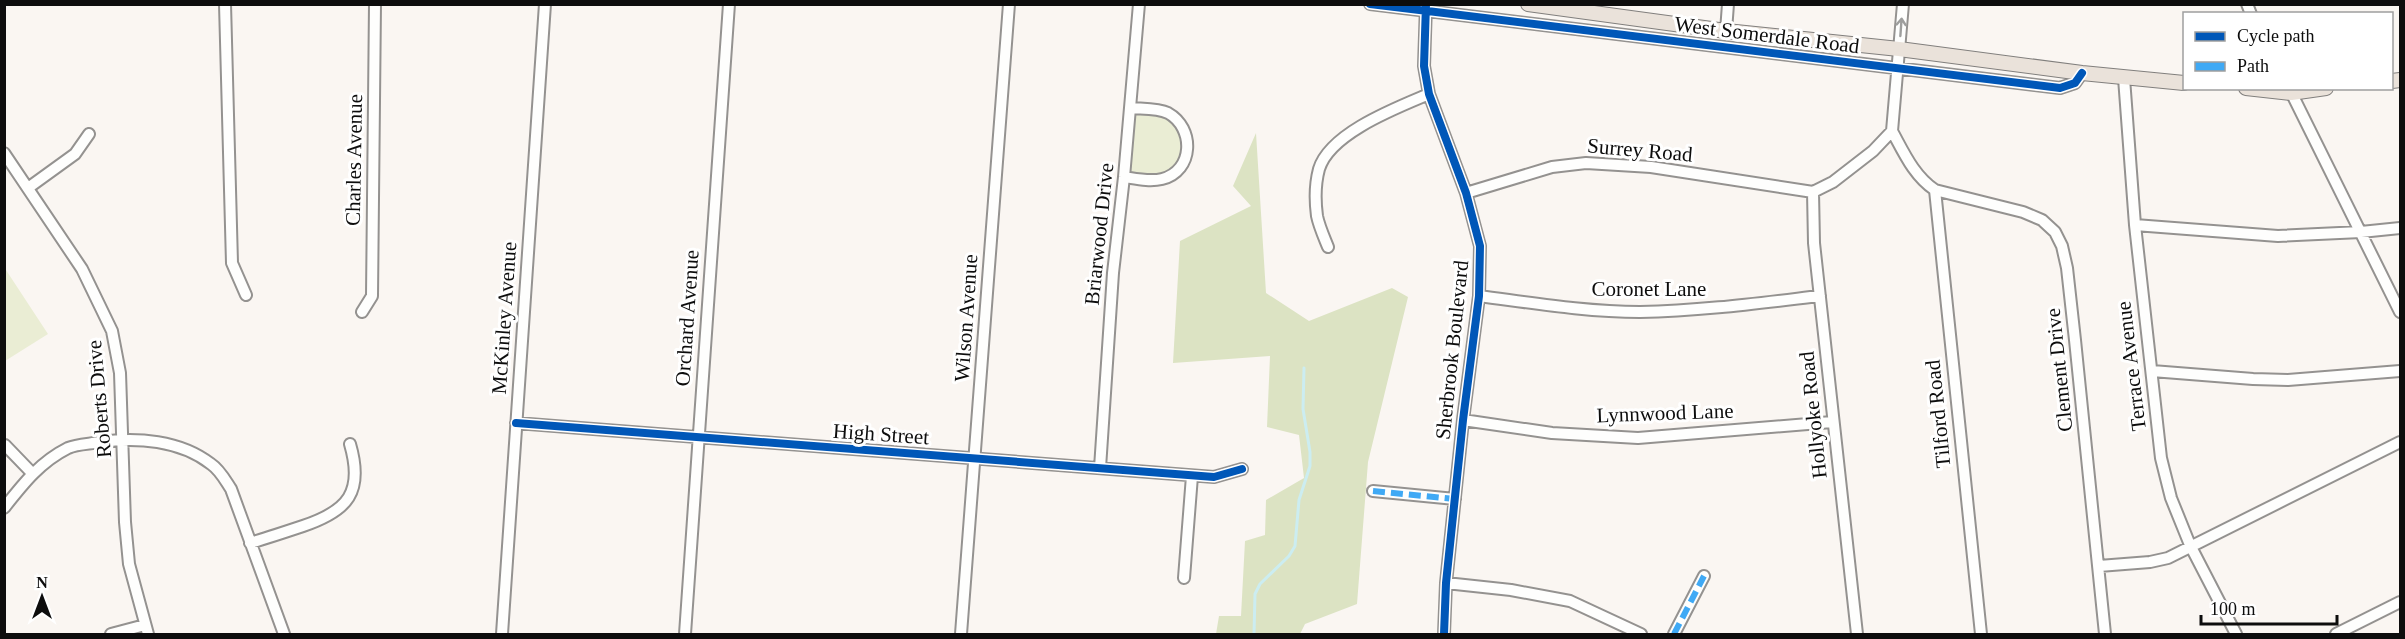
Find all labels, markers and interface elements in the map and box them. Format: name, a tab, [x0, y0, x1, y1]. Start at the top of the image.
street label: West Somerdale Road	[1673, 12, 1861, 58]
legend	[2183, 12, 2393, 90]
one-way arrow	[1896, 17, 1907, 37]
text: Cycle path	[2237, 26, 2314, 46]
text: Path	[2237, 56, 2269, 76]
street label: Charles Avenue	[341, 94, 367, 226]
street label: Surrey Road	[1586, 133, 1694, 167]
street label: Briarwood Drive	[1080, 162, 1118, 306]
street label: McKinley Avenue	[487, 241, 521, 395]
street label: Orchard Avenue	[670, 249, 704, 387]
street label: Wilson Avenue	[950, 253, 982, 383]
street label: Sherbrook Boulevard	[1431, 259, 1473, 441]
street label: Coronet Lane	[1592, 277, 1706, 301]
street label: Terrace Avenue	[2111, 300, 2151, 432]
street label: Clement Drive	[2041, 307, 2077, 433]
street label: Roberts Drive	[82, 339, 116, 459]
street label: Hollyoke Road	[1794, 350, 1832, 480]
street label: Tilford Road	[1920, 358, 1956, 469]
street label: Lynnwood Lane	[1596, 399, 1734, 427]
street label: High Street	[832, 419, 930, 449]
north arrow	[12, 567, 72, 627]
text: N	[36, 574, 48, 591]
scale bar	[2201, 588, 2338, 626]
text: 100 m	[2210, 599, 2256, 619]

